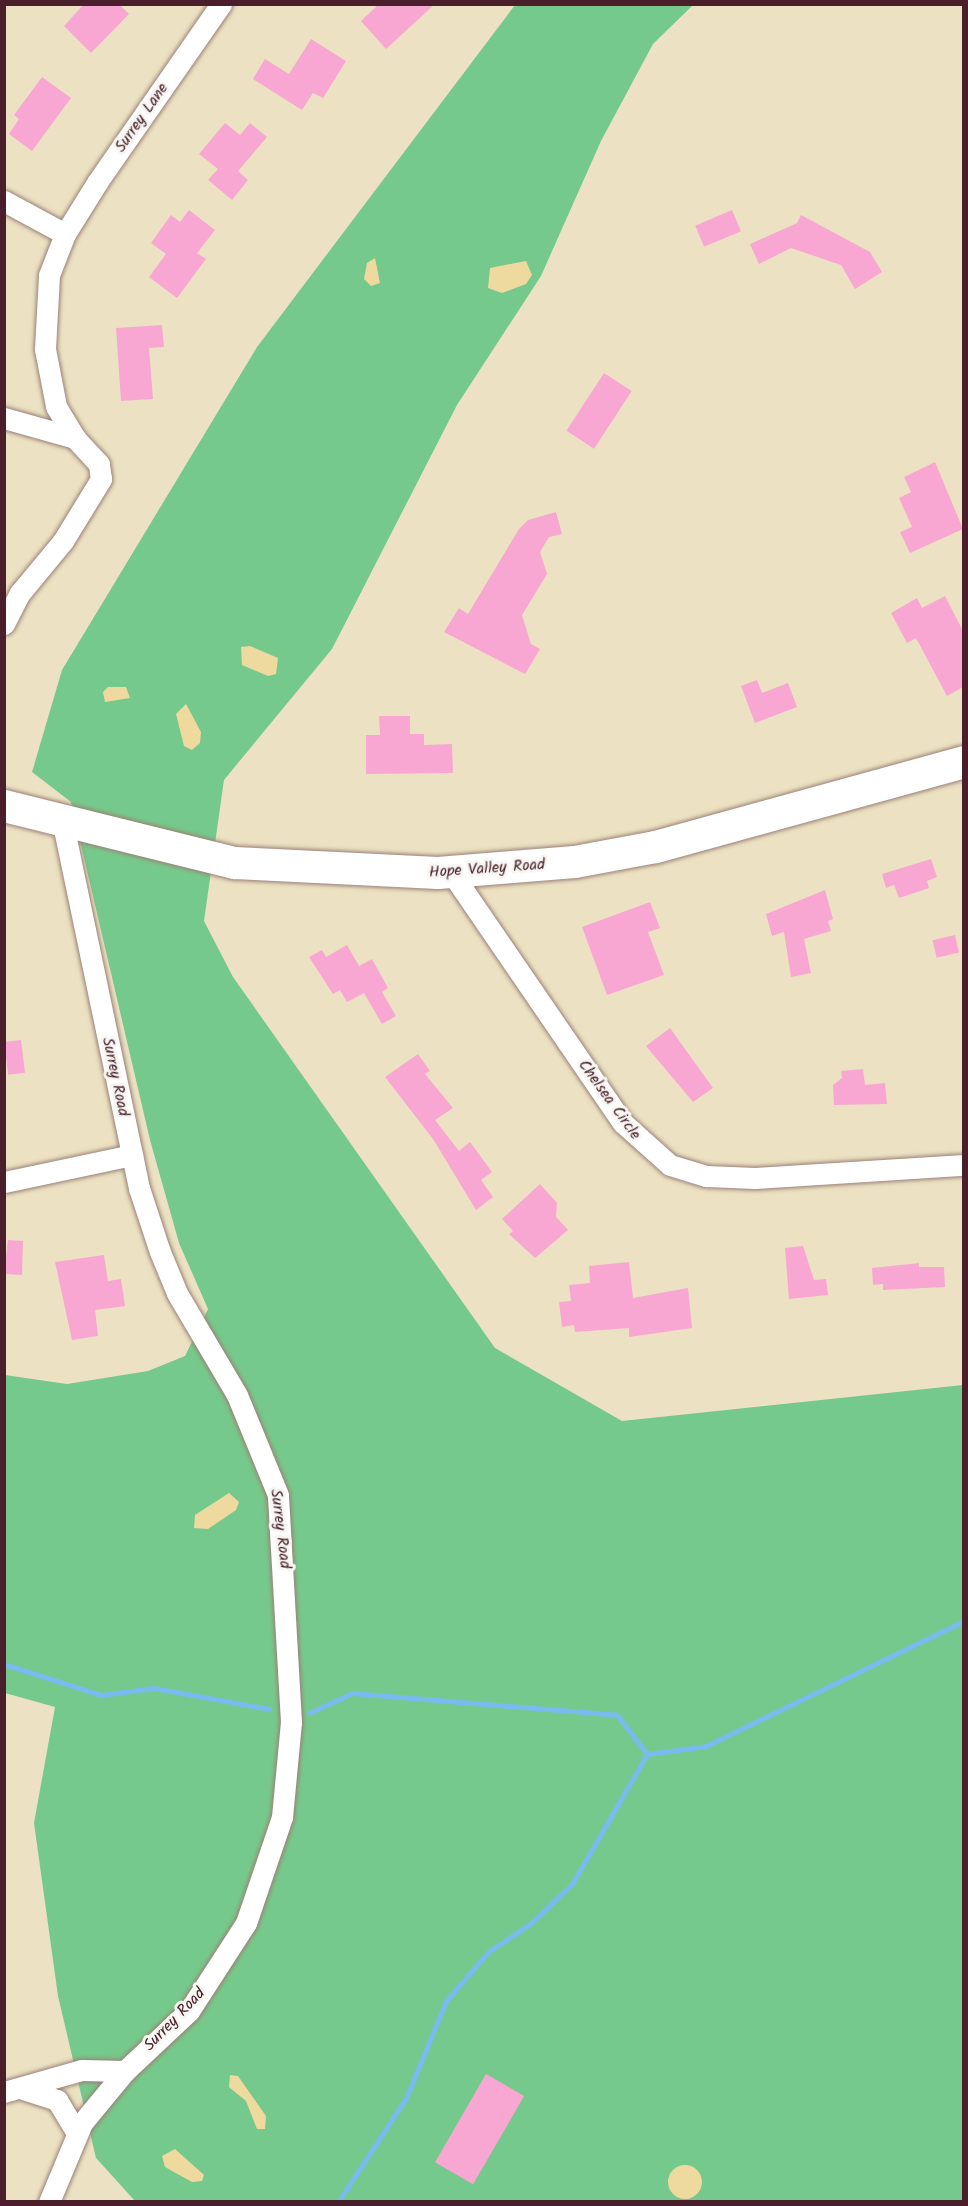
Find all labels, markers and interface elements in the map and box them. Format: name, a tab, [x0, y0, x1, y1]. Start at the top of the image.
street label: Surrey Lane	[111, 80, 173, 156]
street label: Hope Valley Road	[428, 855, 546, 883]
street label: Surrey Road	[97, 1036, 133, 1118]
street label: Chelsea Circle	[574, 1056, 644, 1144]
street label: Surrey Road	[266, 1488, 294, 1570]
street label: Surrey Road	[140, 1985, 210, 2055]

